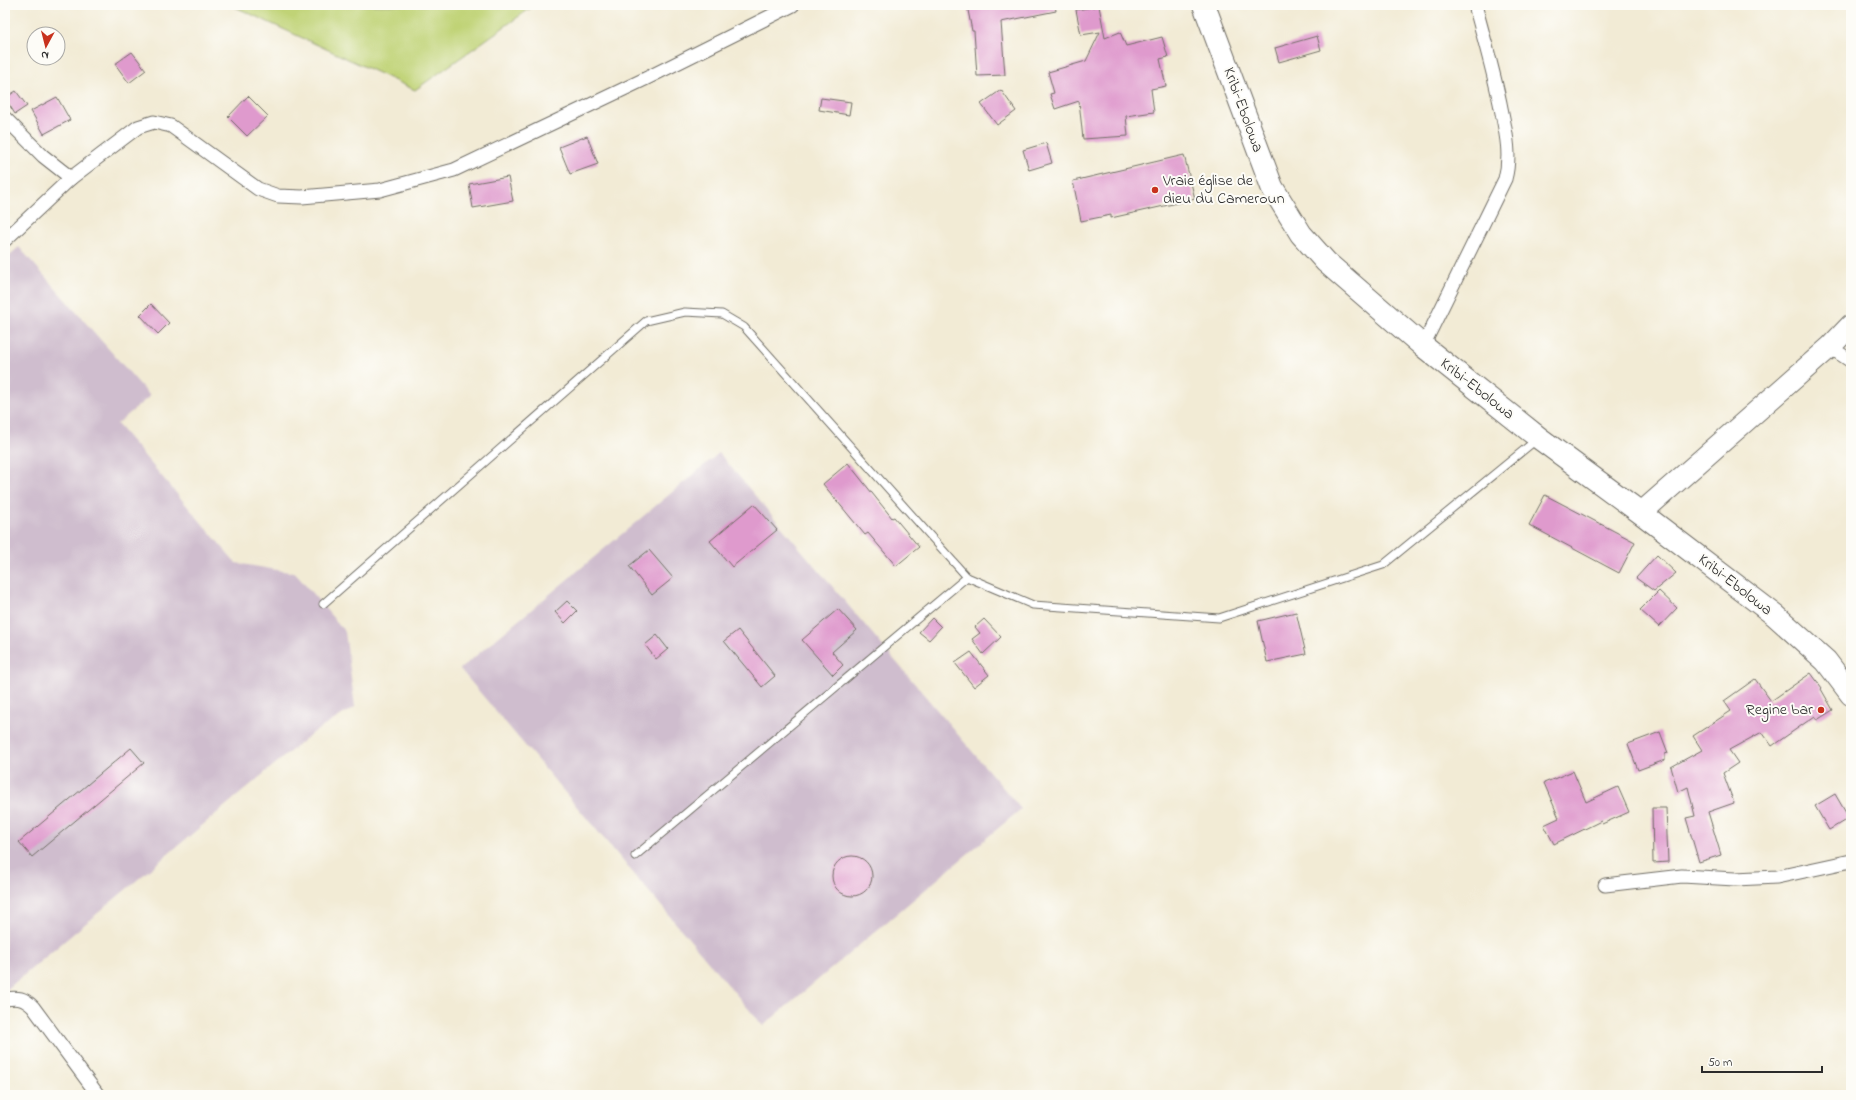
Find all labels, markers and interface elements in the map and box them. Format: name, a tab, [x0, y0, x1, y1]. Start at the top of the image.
north arrow	[26, 26, 66, 66]
text: N	[40, 47, 50, 63]
street label: Kribi-Ebolowa	[1216, 64, 1270, 156]
place label: Vraie église de dieu du Cameroun	[1162, 169, 1285, 211]
marker: Vraie église de dieu du Cameroun	[1150, 185, 1160, 195]
street label: Kribi-Ebolowa	[1435, 352, 1519, 426]
street label: Kribi-Ebolowa	[1693, 548, 1777, 622]
place label: Regine bar	[1746, 698, 1813, 722]
marker: Regine bar	[1816, 705, 1826, 715]
scale bar	[1702, 1048, 1822, 1074]
text: 50 m	[1708, 1054, 1732, 1072]

